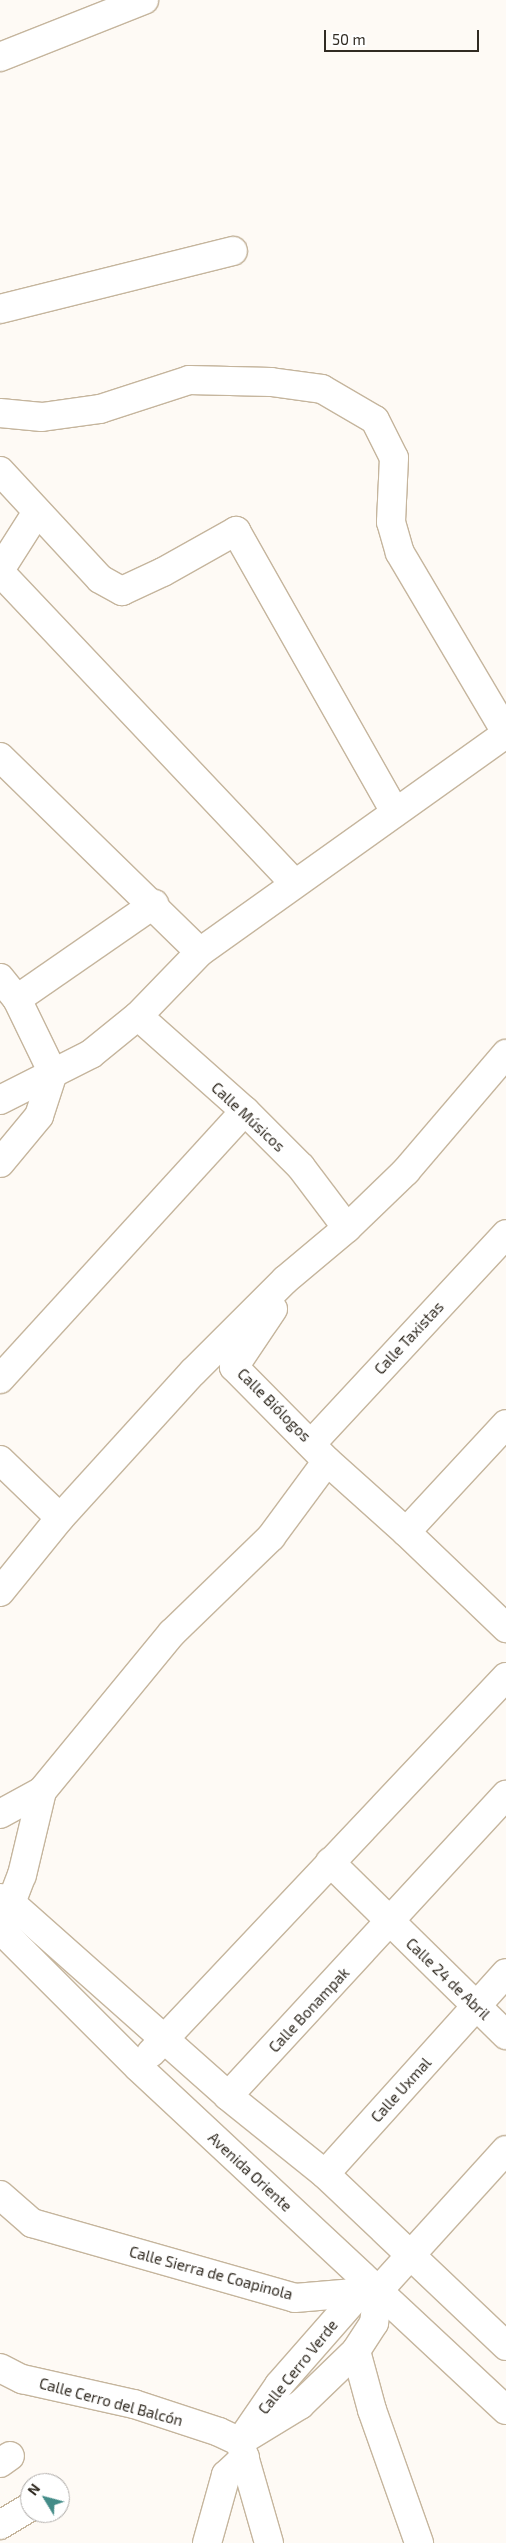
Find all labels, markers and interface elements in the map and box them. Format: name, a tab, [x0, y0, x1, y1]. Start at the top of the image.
scale bar	[326, 20, 481, 52]
text: 50 m	[332, 30, 366, 48]
street label: Calle Músicos	[208, 1079, 288, 1155]
street label: Calle Taxistas	[371, 1298, 447, 1378]
street label: Calle Biólogos	[234, 1365, 314, 1445]
street label: Calle 24 de Abril	[402, 1934, 494, 2024]
street label: Calle Bonampak	[265, 1964, 353, 2056]
street label: Calle Uxmal	[367, 2054, 435, 2126]
street label: Avenida Oriente	[204, 2129, 296, 2215]
street label: Calle Sierra de Coapinola	[127, 2242, 295, 2304]
street label: Calle Cerro Verde	[254, 2316, 342, 2418]
street label: Calle Cerro del Balcón	[37, 2374, 185, 2430]
north arrow	[20, 2473, 70, 2523]
text: N	[24, 2480, 43, 2498]

